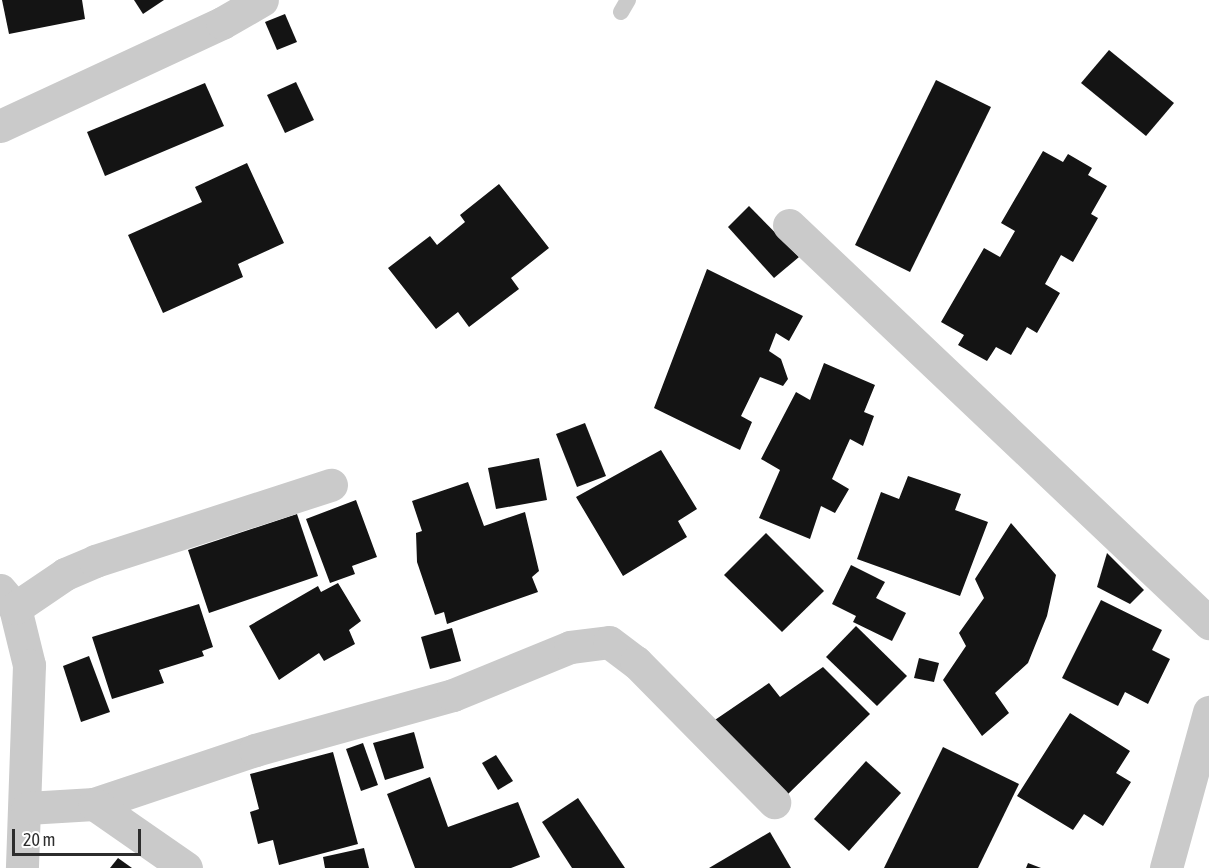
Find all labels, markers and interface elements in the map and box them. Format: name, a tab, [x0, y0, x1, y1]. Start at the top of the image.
scale bar	[15, 817, 144, 855]
text: 20 m	[23, 829, 55, 850]

